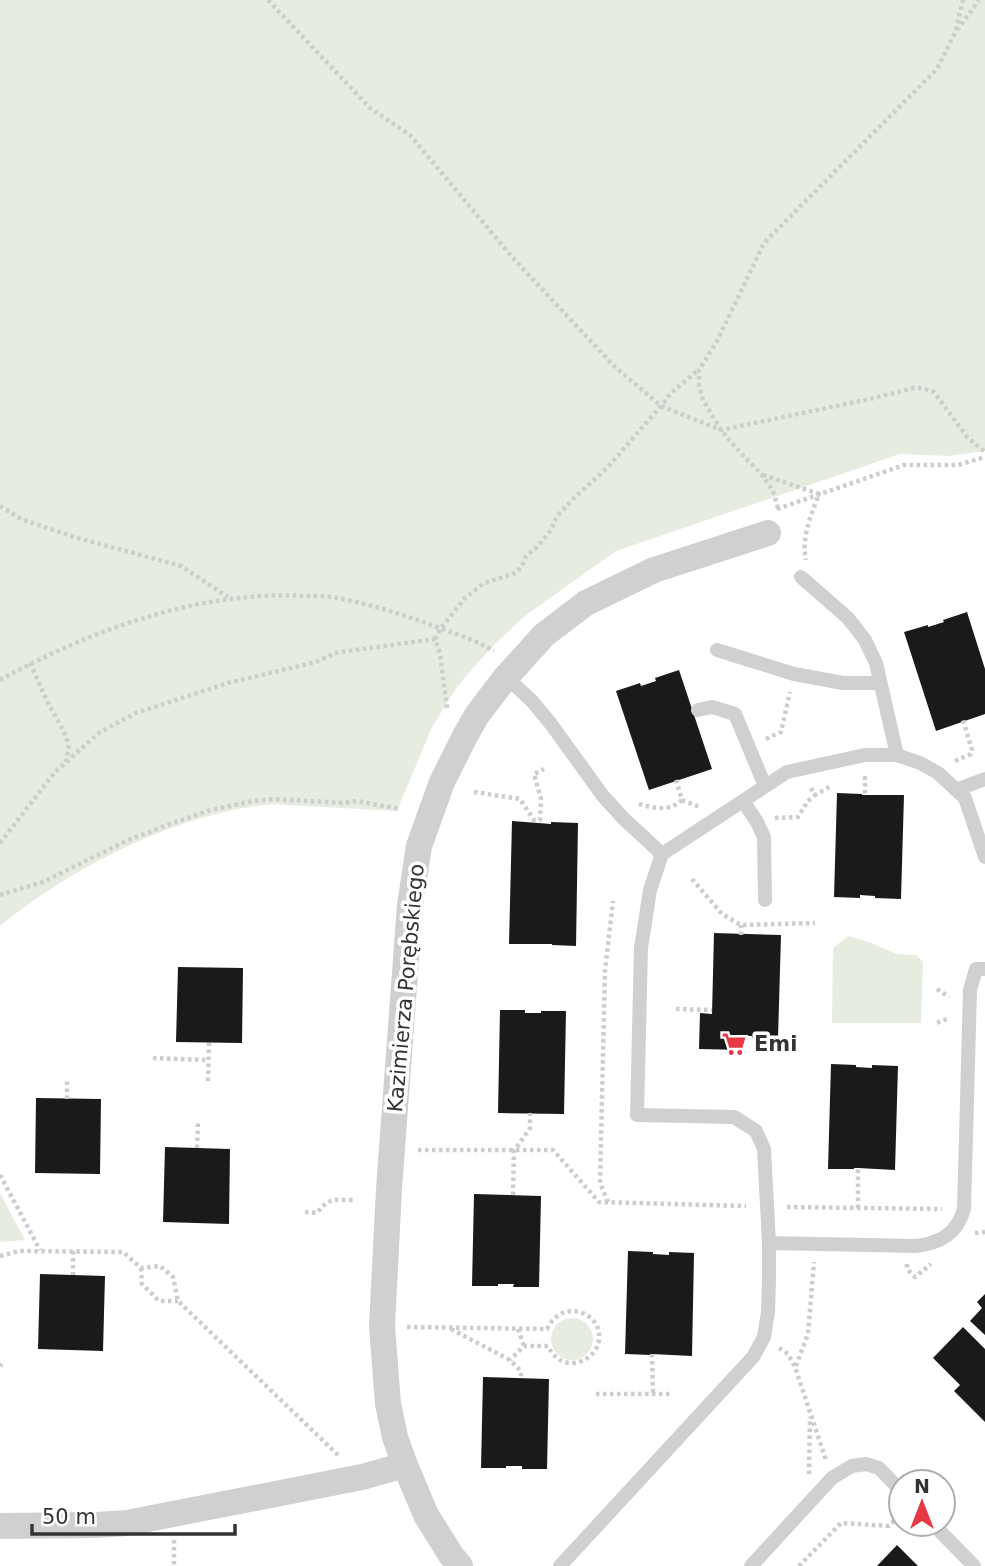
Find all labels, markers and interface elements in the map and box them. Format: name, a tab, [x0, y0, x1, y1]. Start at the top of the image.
street label: Kazimierza Porębskiego	[383, 863, 429, 1113]
supermarket icon: Emi	[720, 1030, 748, 1058]
place label: Emi	[754, 1032, 797, 1056]
north arrow	[887, 1468, 957, 1538]
text: N	[914, 1475, 930, 1497]
scale bar	[32, 1492, 234, 1536]
text: 50 m	[42, 1505, 96, 1529]

